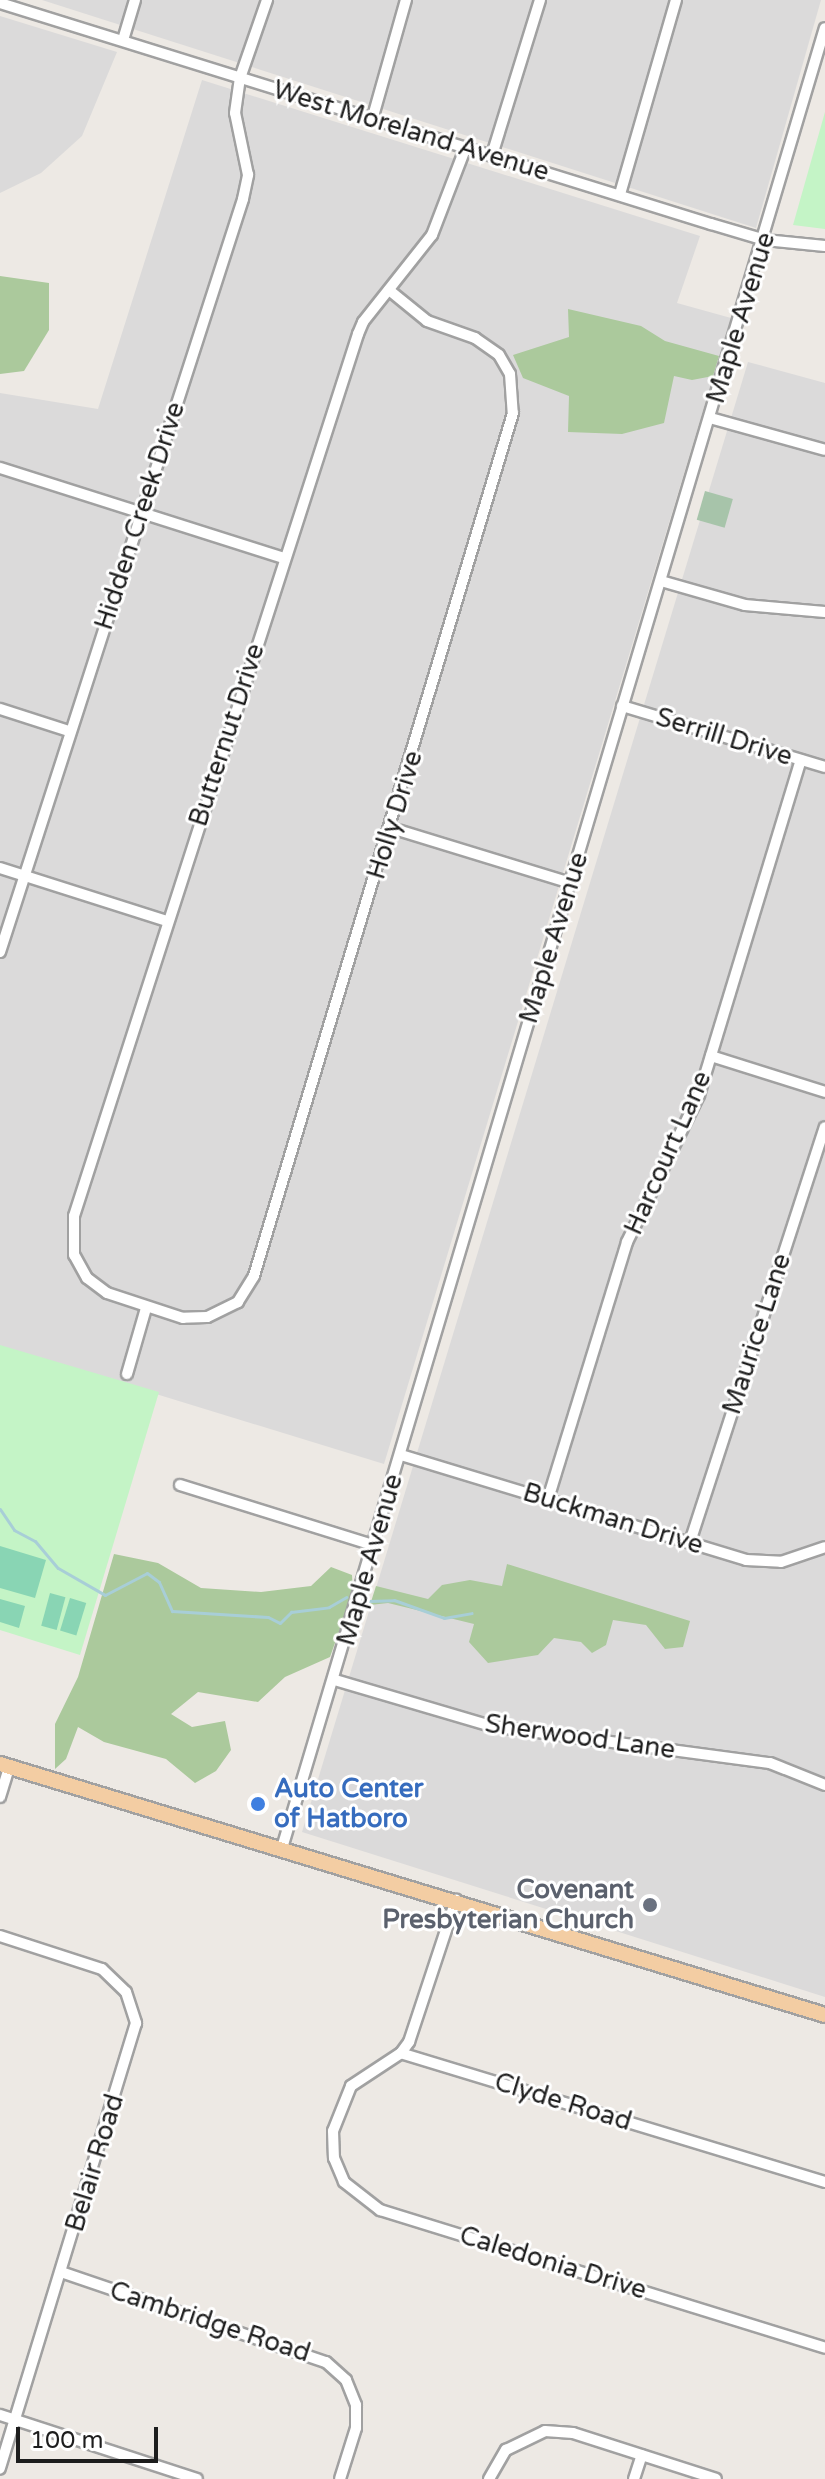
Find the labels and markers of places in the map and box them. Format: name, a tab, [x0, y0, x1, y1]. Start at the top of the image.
place label: Auto Center of Hatboro	[274, 1773, 423, 1834]
marker: Auto Center of Hatboro	[249, 1795, 267, 1813]
place label: Covenant Presbyterian Church	[382, 1874, 634, 1936]
marker: Covenant Presbyterian Church	[641, 1896, 659, 1914]

